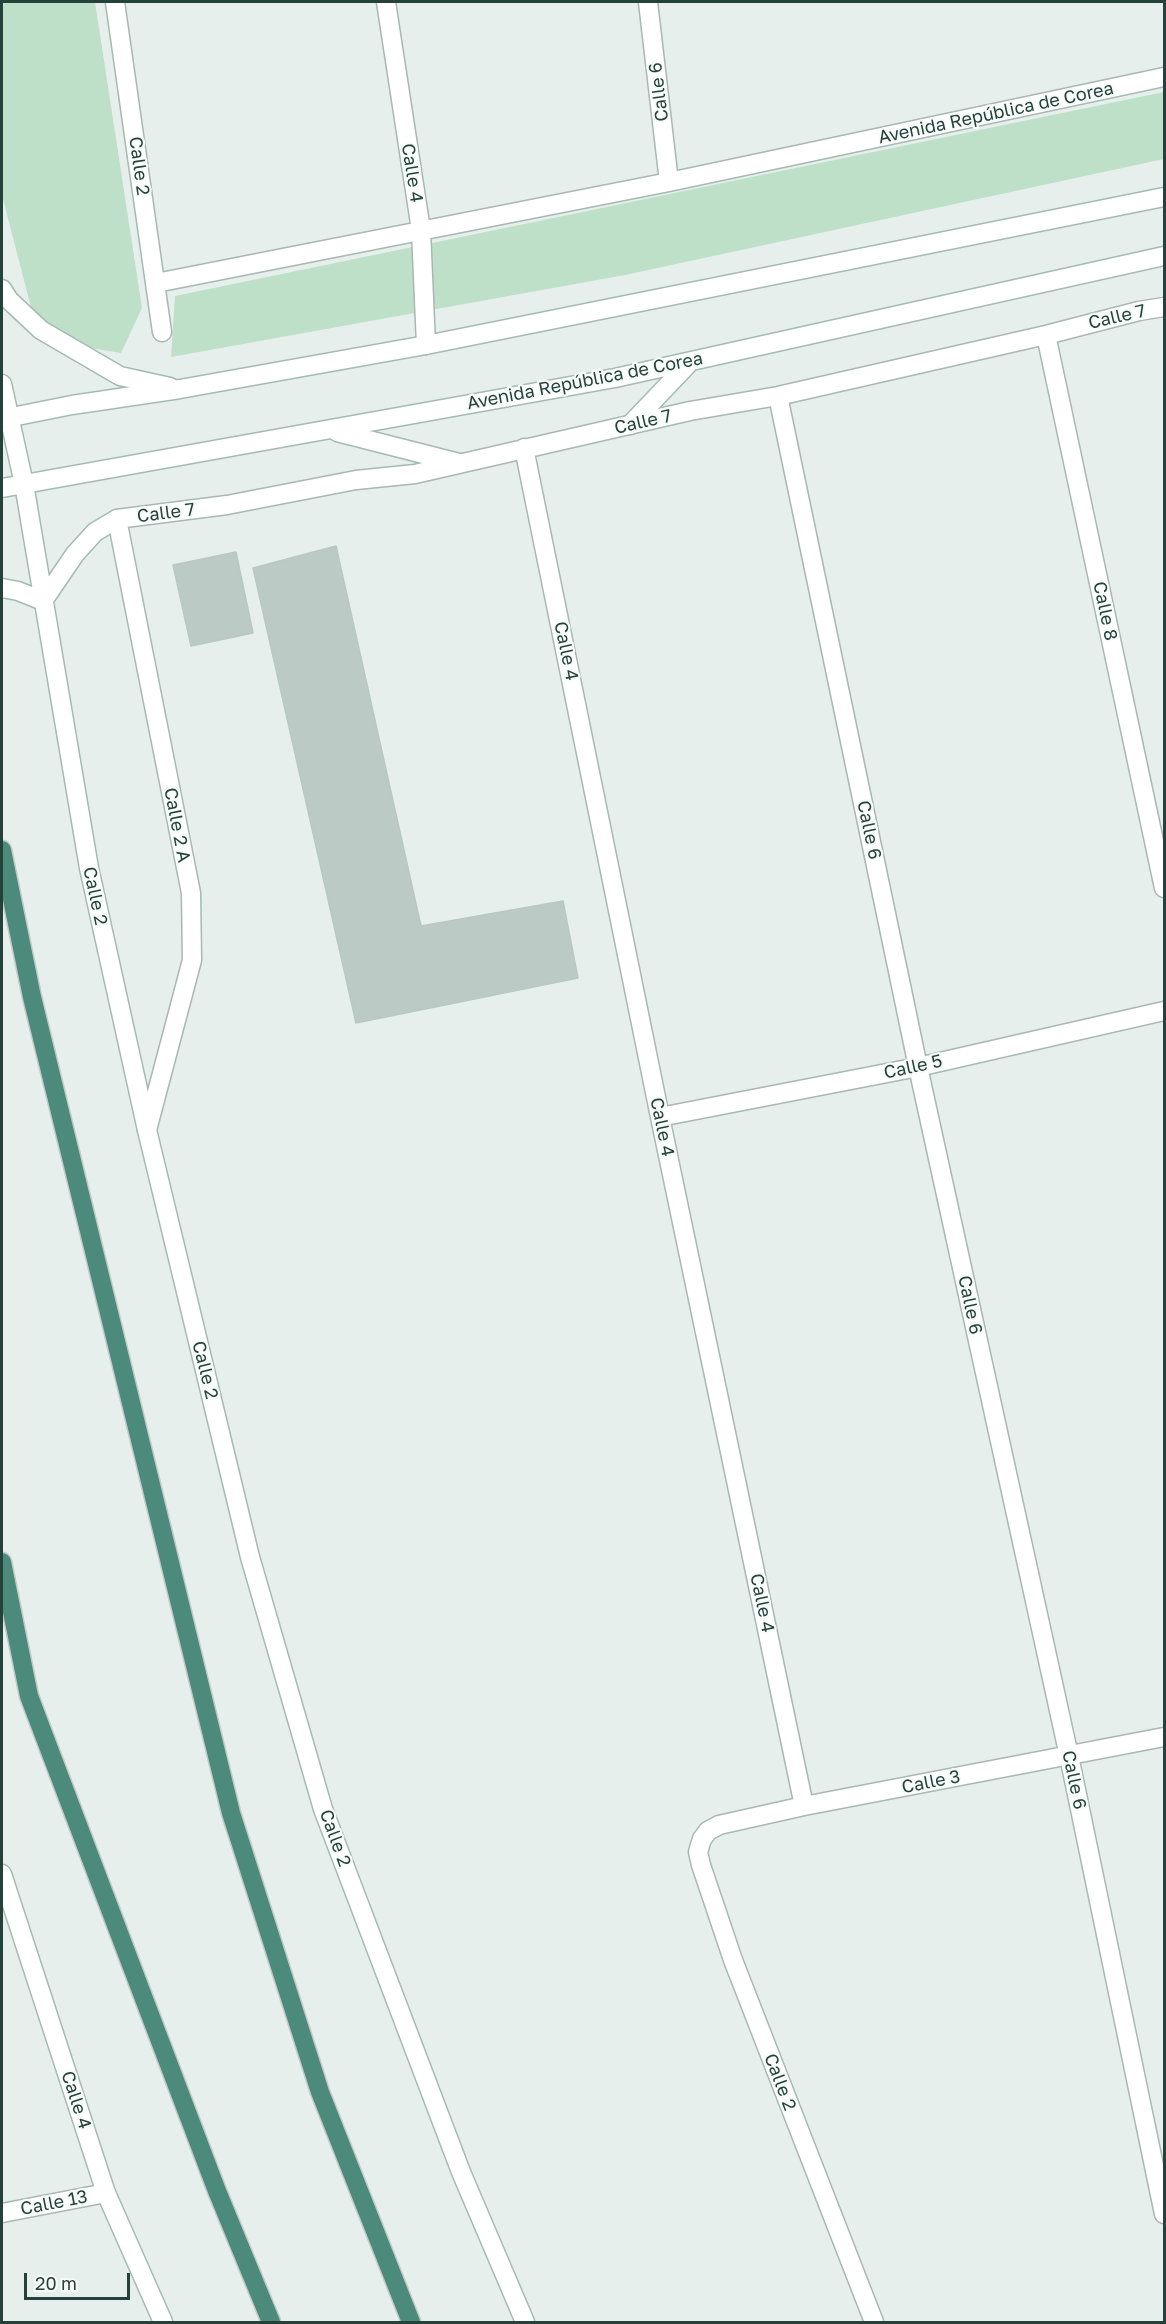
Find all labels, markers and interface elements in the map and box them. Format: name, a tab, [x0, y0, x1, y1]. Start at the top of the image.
street label: Calle 6	[645, 61, 673, 123]
street label: Avenida República de Corea	[876, 78, 1116, 148]
street label: Calle 2	[124, 135, 154, 197]
street label: Calle 4	[397, 142, 427, 204]
street label: Calle 7	[1086, 300, 1148, 334]
street label: Avenida República de Corea	[465, 348, 705, 414]
street label: Calle 7	[612, 405, 674, 439]
street label: Calle 7	[136, 499, 196, 527]
street label: Calle 8	[1088, 580, 1122, 642]
street label: Calle 4	[549, 620, 583, 682]
street label: Calle 2 A	[159, 786, 195, 864]
street label: Calle 6	[852, 799, 886, 861]
street label: Calle 2	[78, 865, 112, 927]
street label: Calle 5	[882, 1050, 944, 1084]
street label: Calle 4	[645, 1096, 679, 1158]
street label: Calle 6	[953, 1274, 987, 1336]
street label: Calle 2	[187, 1339, 223, 1401]
street label: Calle 4	[745, 1572, 779, 1634]
street label: Calle 6	[1057, 1749, 1091, 1811]
street label: Calle 3	[900, 1766, 962, 1798]
street label: Calle 2	[315, 1807, 355, 1869]
street label: Calle 2	[759, 2051, 801, 2113]
street label: Calle 4	[57, 2068, 95, 2132]
street label: Calle 13	[19, 2186, 89, 2220]
scale bar	[27, 2261, 134, 2299]
text: 20 m	[35, 2272, 77, 2294]

